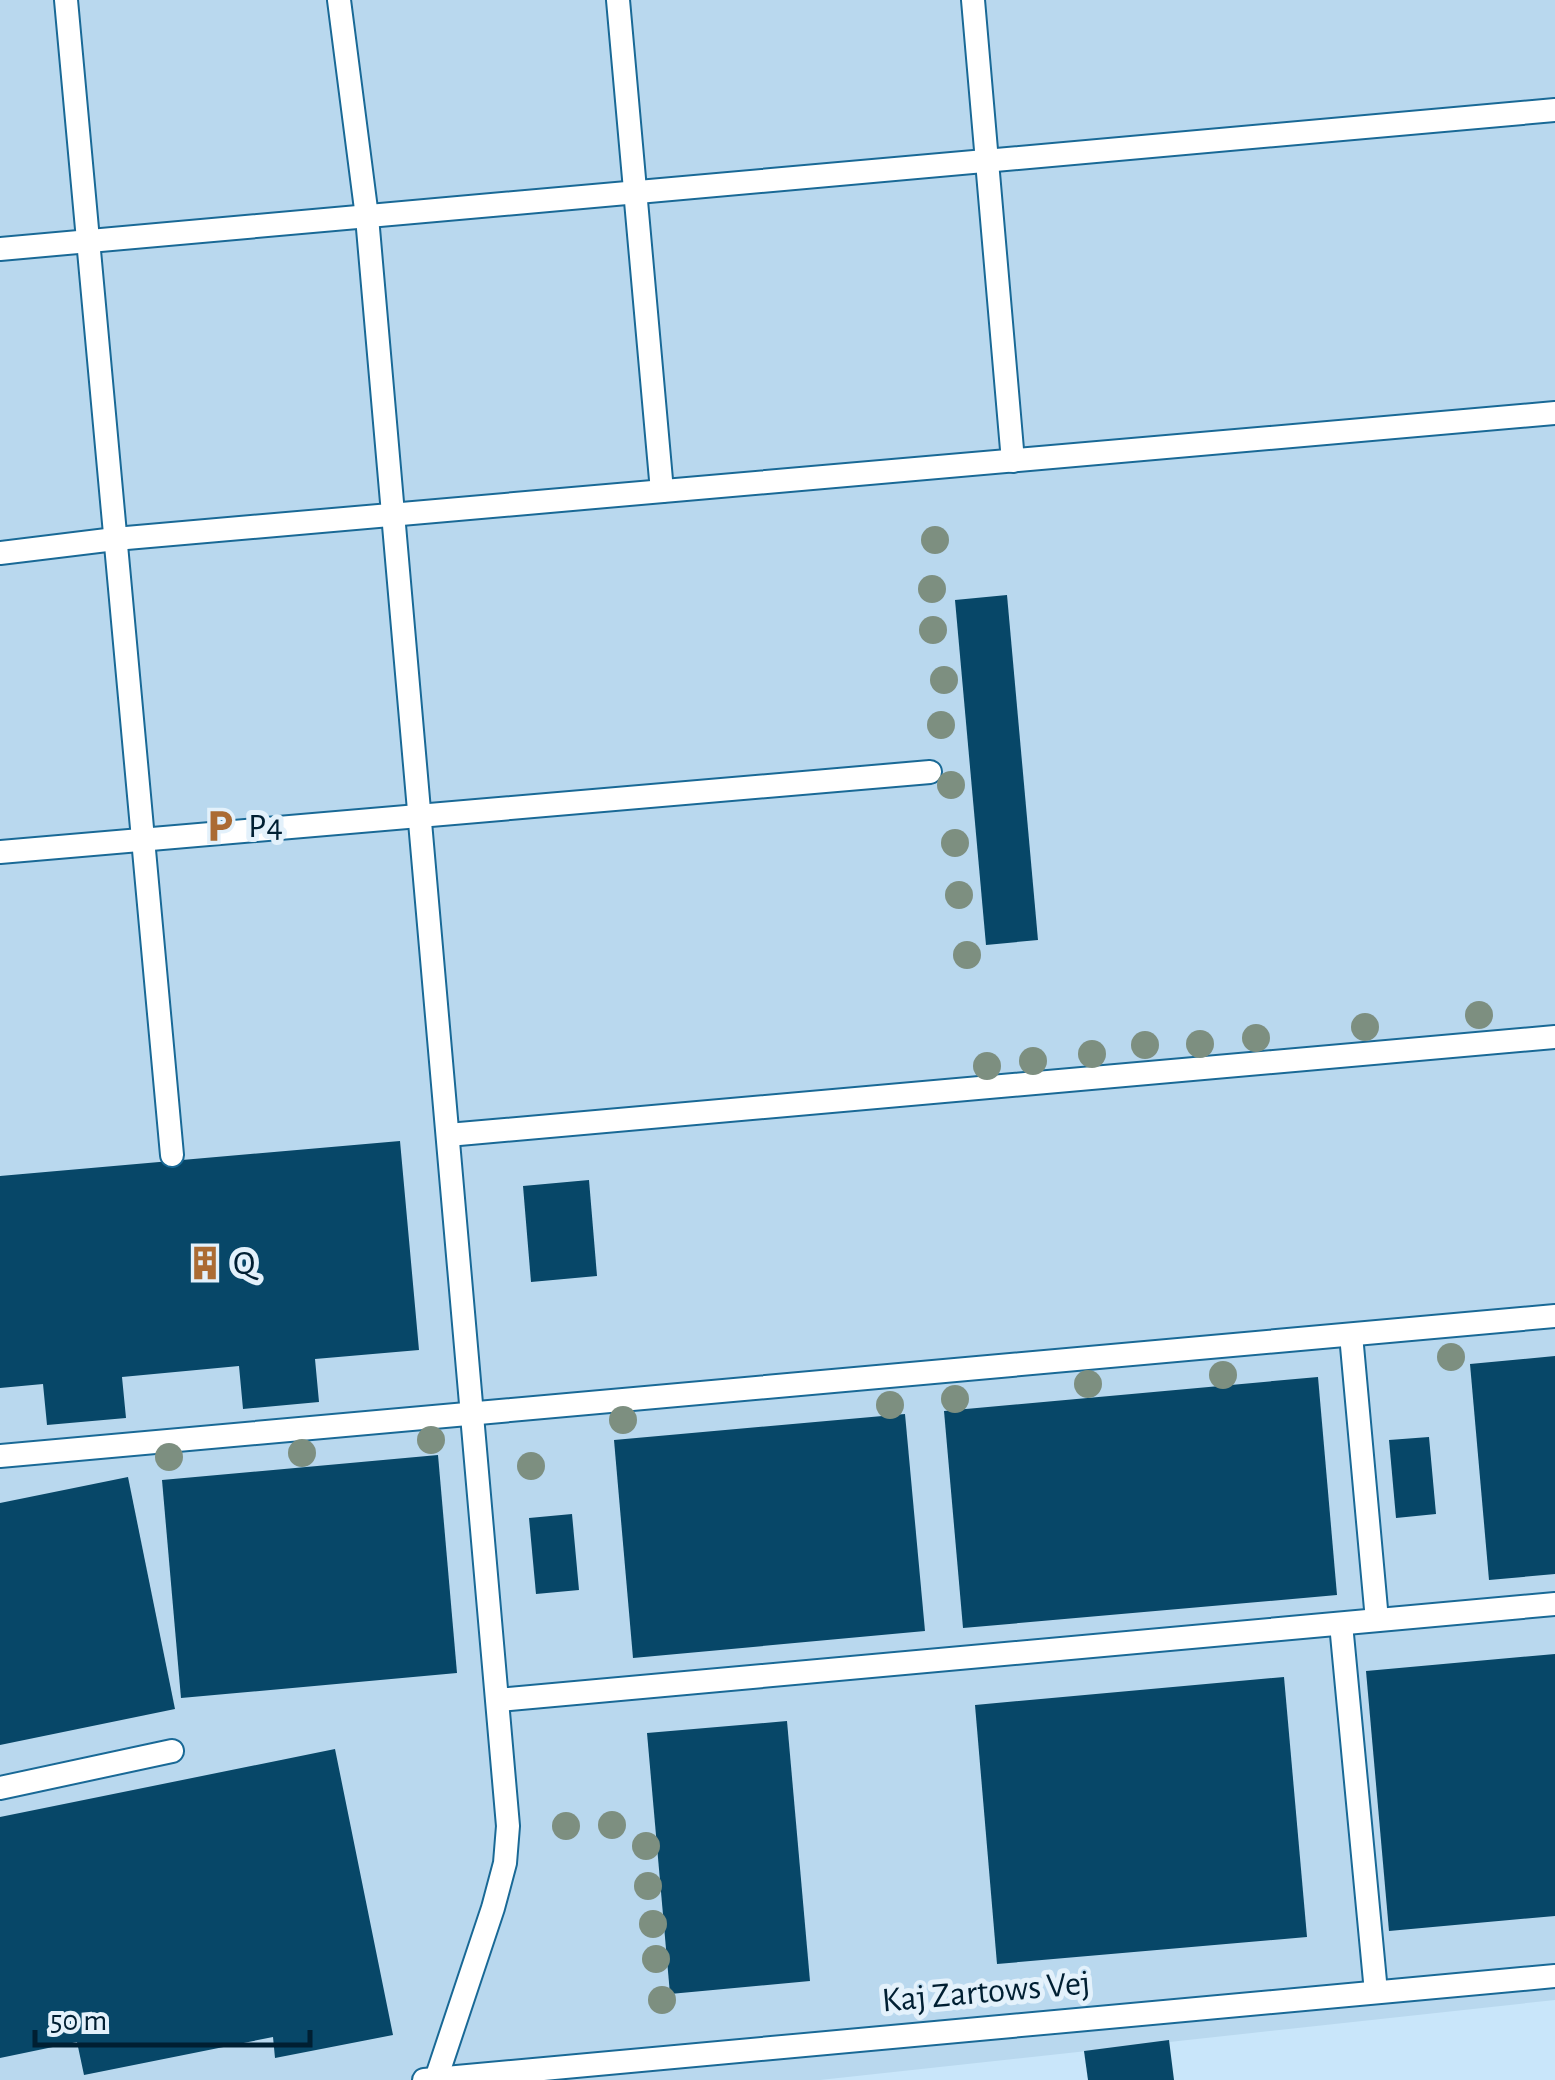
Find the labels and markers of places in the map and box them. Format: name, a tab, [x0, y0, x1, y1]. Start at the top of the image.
parking icon: P4	[201, 807, 239, 845]
place label: P4	[248, 809, 283, 844]
building icon: Q	[186, 1244, 224, 1282]
place label: Q	[233, 1246, 259, 1281]

